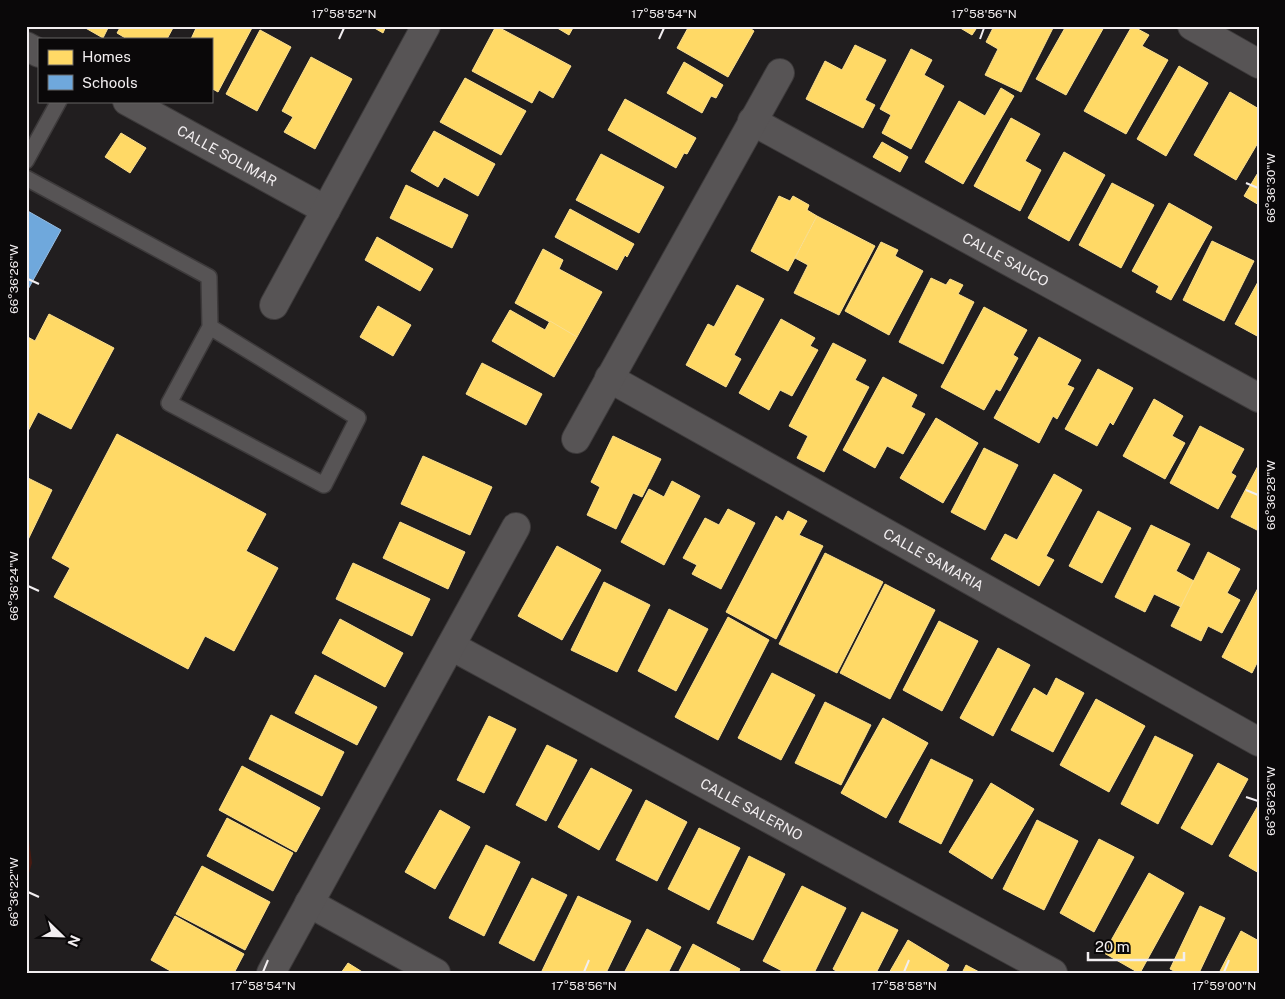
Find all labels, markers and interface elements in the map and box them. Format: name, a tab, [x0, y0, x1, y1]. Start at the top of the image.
text: 17°58'52"N	[311, 7, 377, 21]
text: 17°58'54"N	[631, 7, 697, 21]
text: 17°58'56"N	[951, 7, 1017, 21]
legend	[38, 38, 212, 102]
text: Homes	[82, 48, 131, 65]
text: Schools	[82, 74, 138, 91]
street label: CALLE SOLIMAR	[174, 122, 280, 189]
text: 66°36'30"W	[1264, 153, 1278, 223]
street label: CALLE SAUCO	[960, 230, 1052, 290]
text: 66°36'26"W	[7, 244, 21, 314]
text: 66°36'28"W	[1264, 460, 1278, 530]
street label: CALLE SAMARIA	[881, 525, 987, 594]
text: 66°36'24"W	[7, 551, 21, 621]
text: 66°36'26"W	[1264, 766, 1278, 836]
street label: CALLE SALERNO	[698, 775, 805, 843]
text: 66°36'22"W	[7, 857, 21, 927]
north arrow	[38, 912, 88, 962]
scale bar	[1088, 929, 1184, 961]
text: N	[64, 933, 83, 949]
text: 20 m	[1095, 938, 1130, 955]
text: 17°58'54"N	[230, 979, 296, 993]
text: 17°58'56"N	[551, 979, 617, 993]
text: 17°58'58"N	[871, 979, 937, 993]
text: 17°59'00"N	[1192, 979, 1256, 993]

